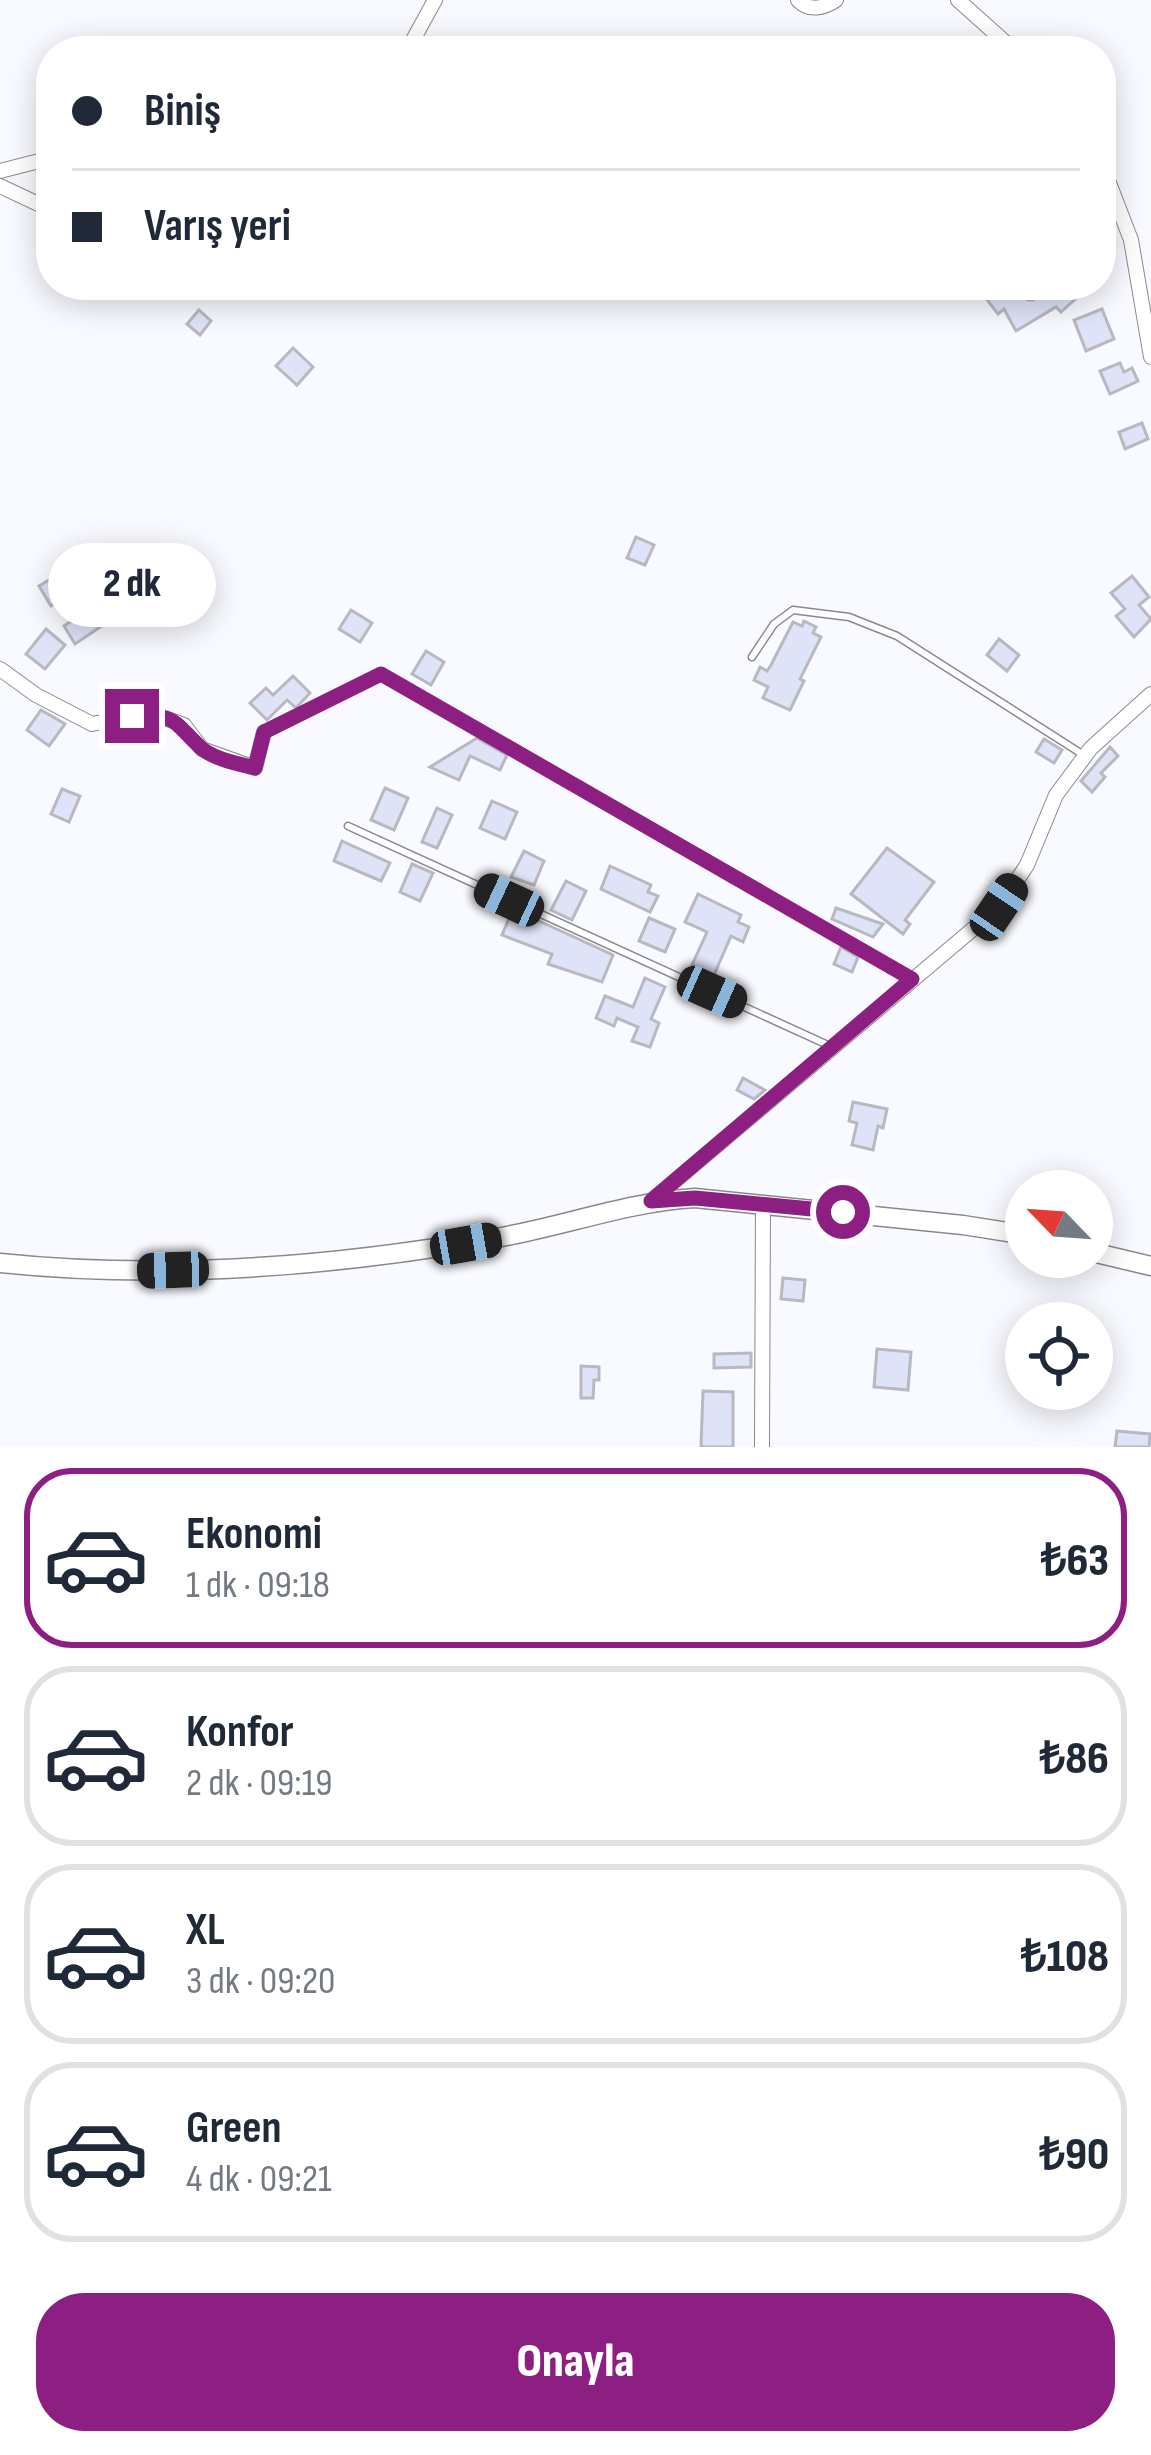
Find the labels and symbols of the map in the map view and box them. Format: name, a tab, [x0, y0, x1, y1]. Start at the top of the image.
callout: 2 dk	[48, 542, 216, 626]
route end	[105, 689, 159, 743]
car	[964, 867, 1034, 947]
car	[469, 868, 549, 932]
car	[672, 961, 752, 1023]
north arrow	[1005, 1170, 1113, 1278]
route start	[816, 1185, 870, 1239]
car	[427, 1220, 505, 1268]
car	[136, 1251, 210, 1289]

